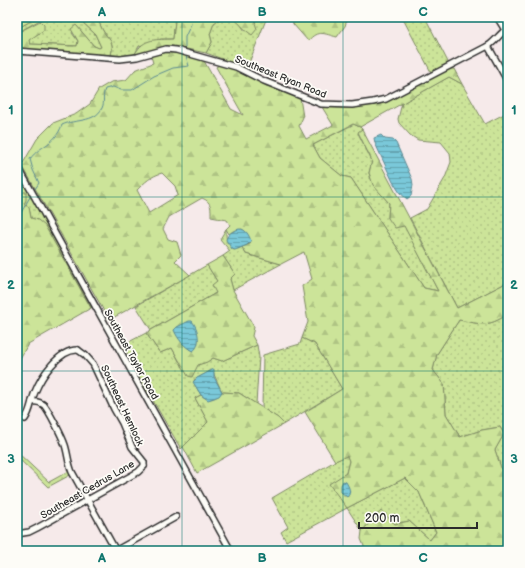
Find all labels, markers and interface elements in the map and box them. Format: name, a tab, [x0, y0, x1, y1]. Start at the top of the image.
text: A	[97, 4, 106, 20]
text: B	[257, 4, 267, 20]
text: C	[418, 4, 428, 20]
street label: Southeast Ryan Road	[233, 53, 328, 101]
text: 1	[8, 102, 14, 118]
text: 1	[511, 102, 517, 118]
text: 2	[7, 277, 15, 293]
text: 2	[510, 277, 518, 293]
street label: Southeast Taylor Road	[101, 307, 161, 402]
street label: Southeast Hemlock	[98, 363, 146, 448]
text: 3	[7, 451, 15, 467]
text: 3	[510, 451, 518, 467]
street label: Southeast Cedrus Lane	[38, 458, 137, 522]
scale bar	[359, 504, 477, 530]
text: 200 m	[365, 511, 399, 526]
text: A	[97, 550, 106, 566]
text: B	[257, 550, 267, 566]
text: C	[418, 550, 428, 566]

